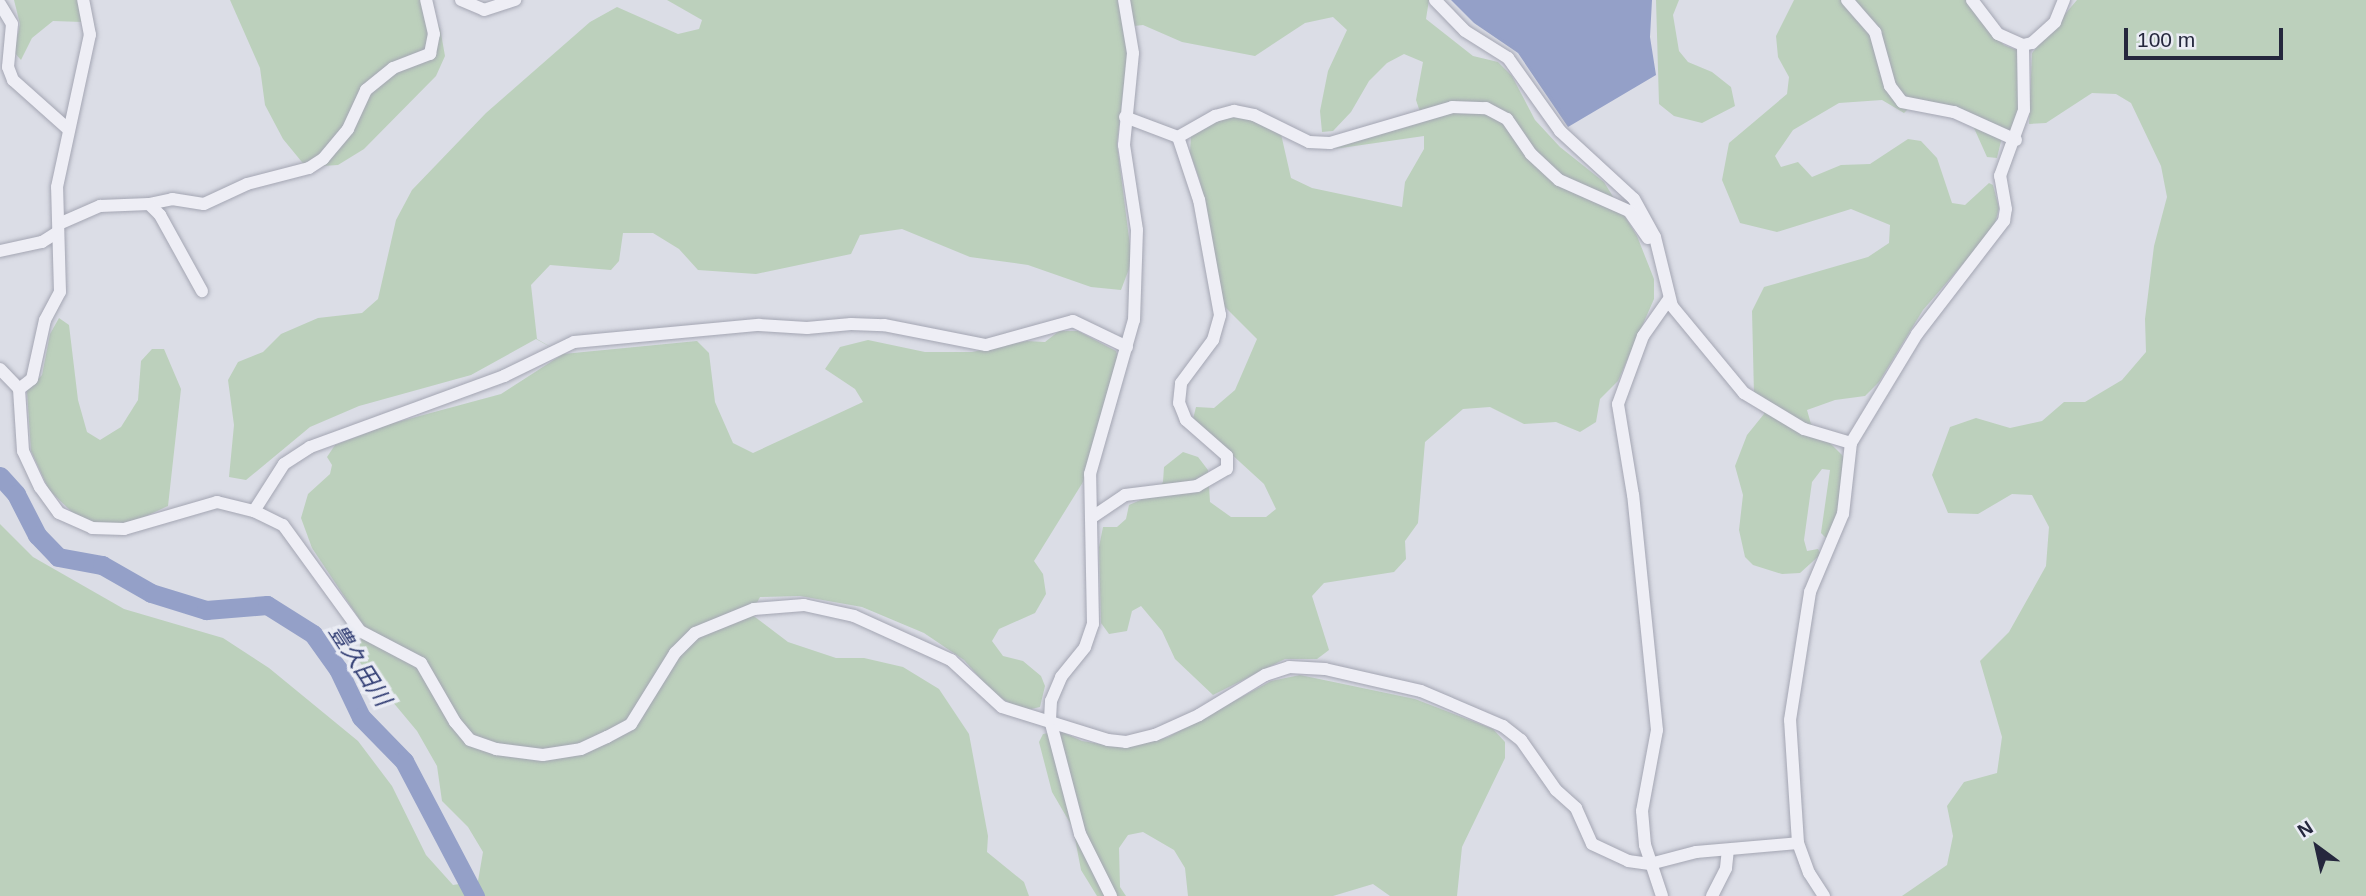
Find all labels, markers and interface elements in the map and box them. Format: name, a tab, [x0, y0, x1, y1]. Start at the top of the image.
scale bar	[2128, 14, 2287, 58]
text: 100 m	[2137, 28, 2195, 51]
water label: 豊久田川	[323, 619, 397, 711]
north arrow	[2282, 812, 2352, 882]
text: N	[2294, 816, 2317, 842]

